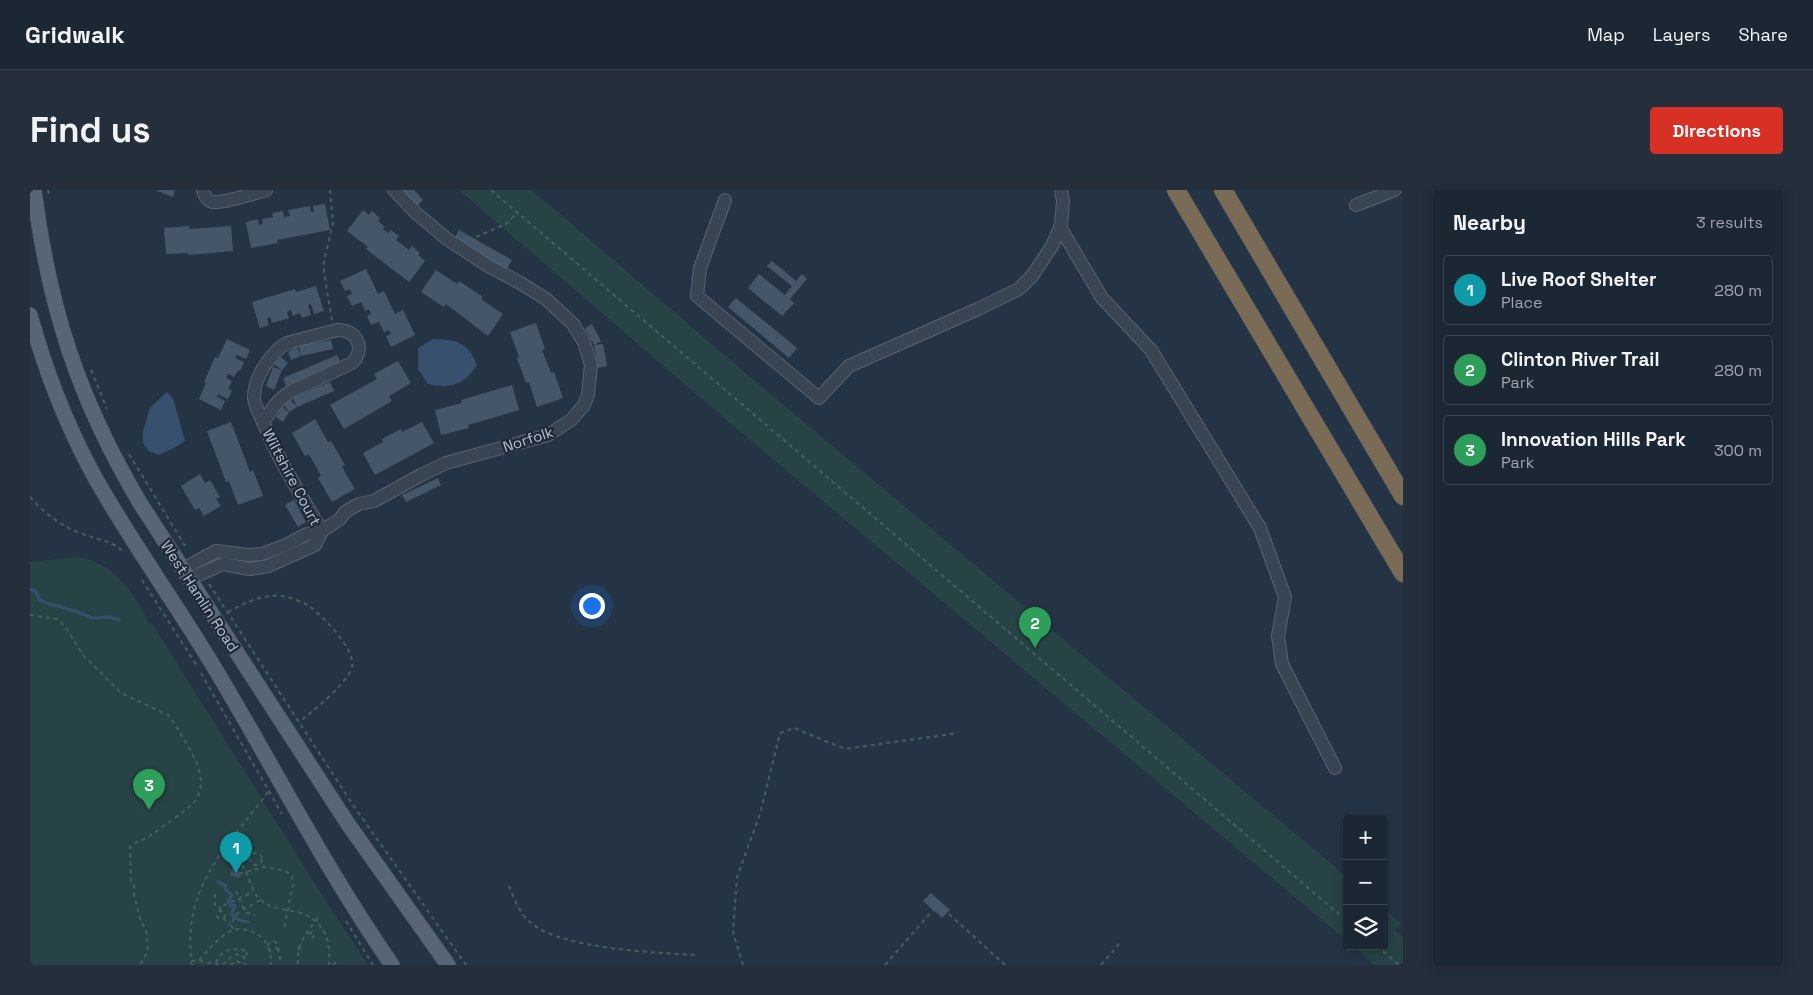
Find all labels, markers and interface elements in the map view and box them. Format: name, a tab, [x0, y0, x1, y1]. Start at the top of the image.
text: Gridwalk	[25, 19, 125, 50]
text: Map	[1587, 23, 1625, 46]
text: Layers	[1653, 23, 1710, 46]
text: Share	[1738, 23, 1788, 46]
button: Directions	[1650, 107, 1783, 154]
text: Find us	[30, 108, 151, 152]
text: Nearby	[1453, 209, 1526, 236]
text: 3 results	[1696, 212, 1763, 233]
text: Live Roof Shelter	[1501, 267, 1656, 292]
text: 1	[1466, 280, 1474, 301]
text: 280 m	[1714, 280, 1762, 301]
text: Place	[1501, 292, 1543, 313]
text: Clinton River Trail	[1501, 347, 1659, 372]
text: 2	[1465, 360, 1475, 381]
text: 280 m	[1714, 360, 1762, 381]
text: Park	[1501, 372, 1534, 393]
street label: Norfolk	[500, 422, 556, 456]
street label: Wiltshire Court	[259, 425, 326, 529]
text: Innovation Hills Park	[1501, 427, 1686, 452]
text: 3	[1465, 440, 1475, 461]
text: 300 m	[1714, 440, 1762, 461]
text: Park	[1501, 452, 1534, 473]
street label: West Hamlin Road	[157, 537, 243, 655]
your location	[579, 593, 605, 619]
pin: 2	[1019, 607, 1051, 648]
pin: 3	[133, 769, 165, 810]
map controls	[1343, 815, 1388, 950]
button: +	[1343, 815, 1388, 860]
pin: 1	[220, 832, 252, 873]
button: −	[1343, 860, 1388, 905]
button: layers	[1343, 905, 1388, 950]

